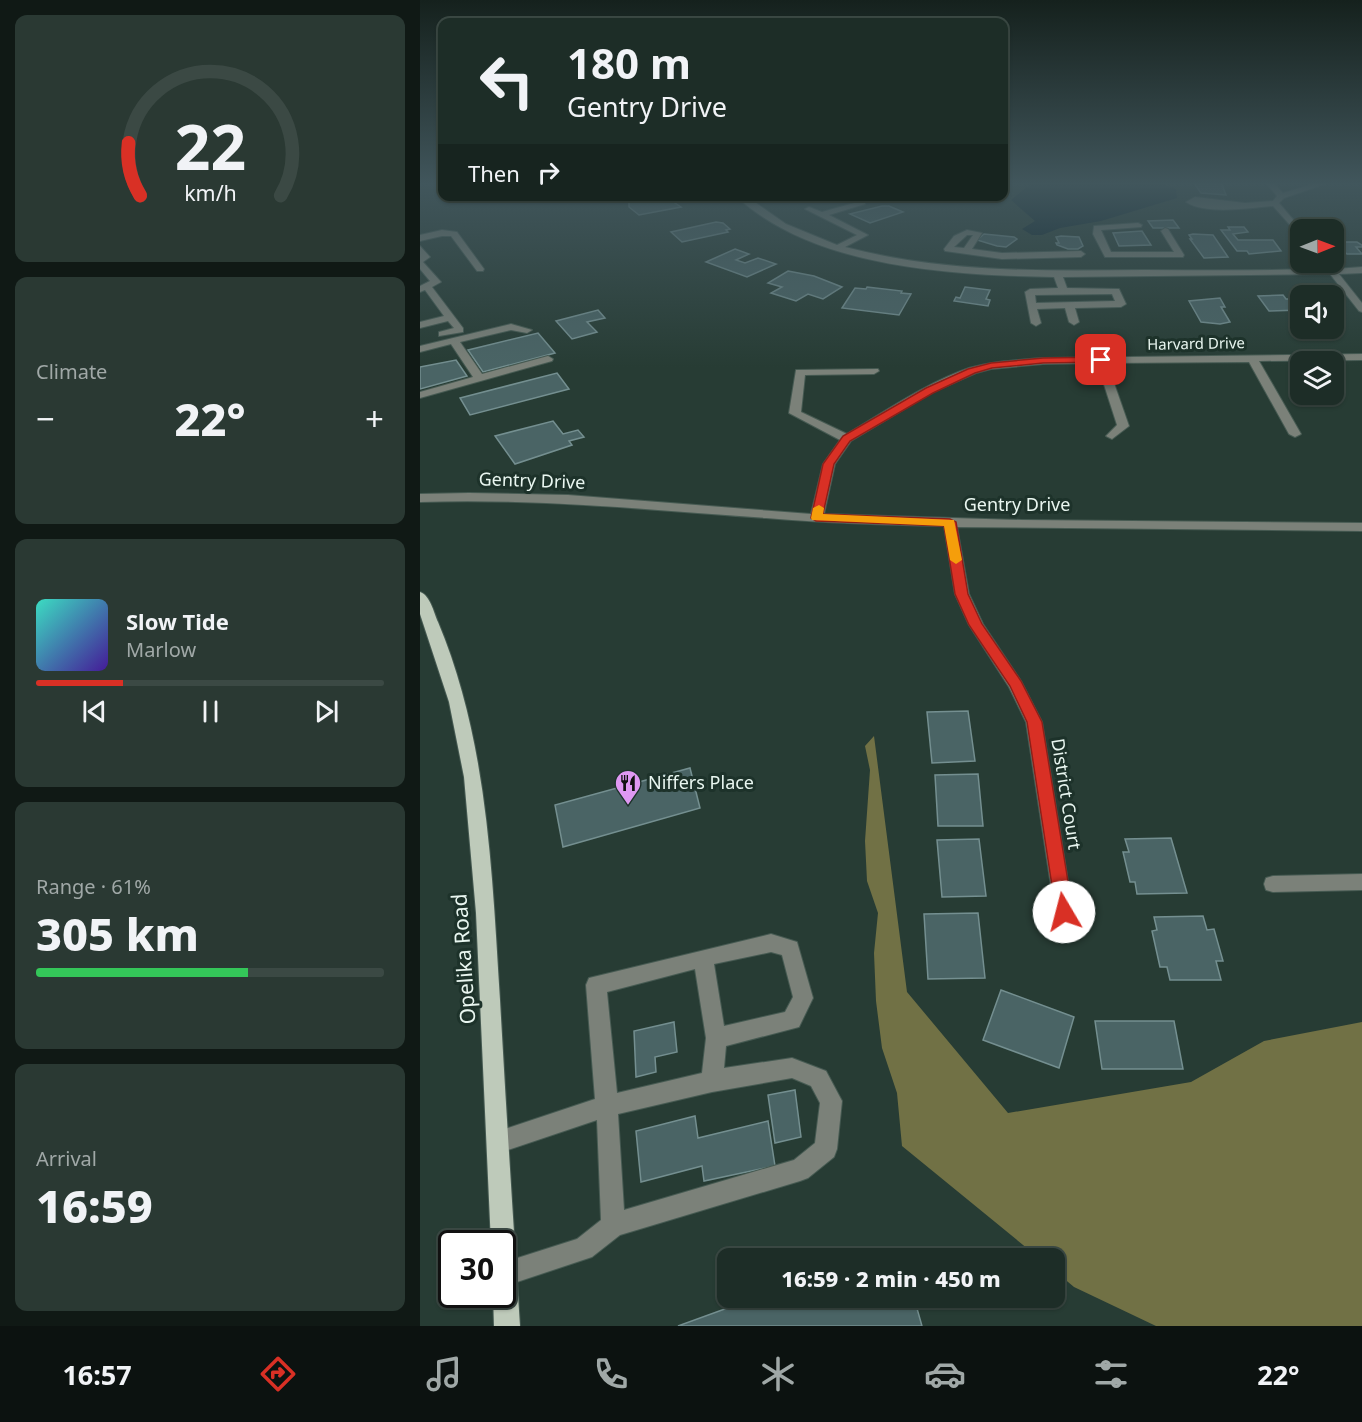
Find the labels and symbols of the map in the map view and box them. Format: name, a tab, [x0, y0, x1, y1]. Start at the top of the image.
north arrow	[1290, 219, 1344, 273]
street label: Harvard Drive	[1147, 332, 1245, 354]
pin	[1075, 334, 1126, 385]
street label: Gentry Drive	[478, 466, 586, 494]
street label: Gentry Drive	[964, 492, 1070, 516]
street label: District Court	[1046, 737, 1088, 852]
restaurant icon: Niffers Place	[613, 768, 643, 806]
place label: Niffers Place	[648, 770, 754, 794]
position arrow	[1032, 880, 1096, 944]
street label: Opelika Road	[444, 893, 482, 1025]
speed limit sign: 30	[438, 1230, 516, 1308]

